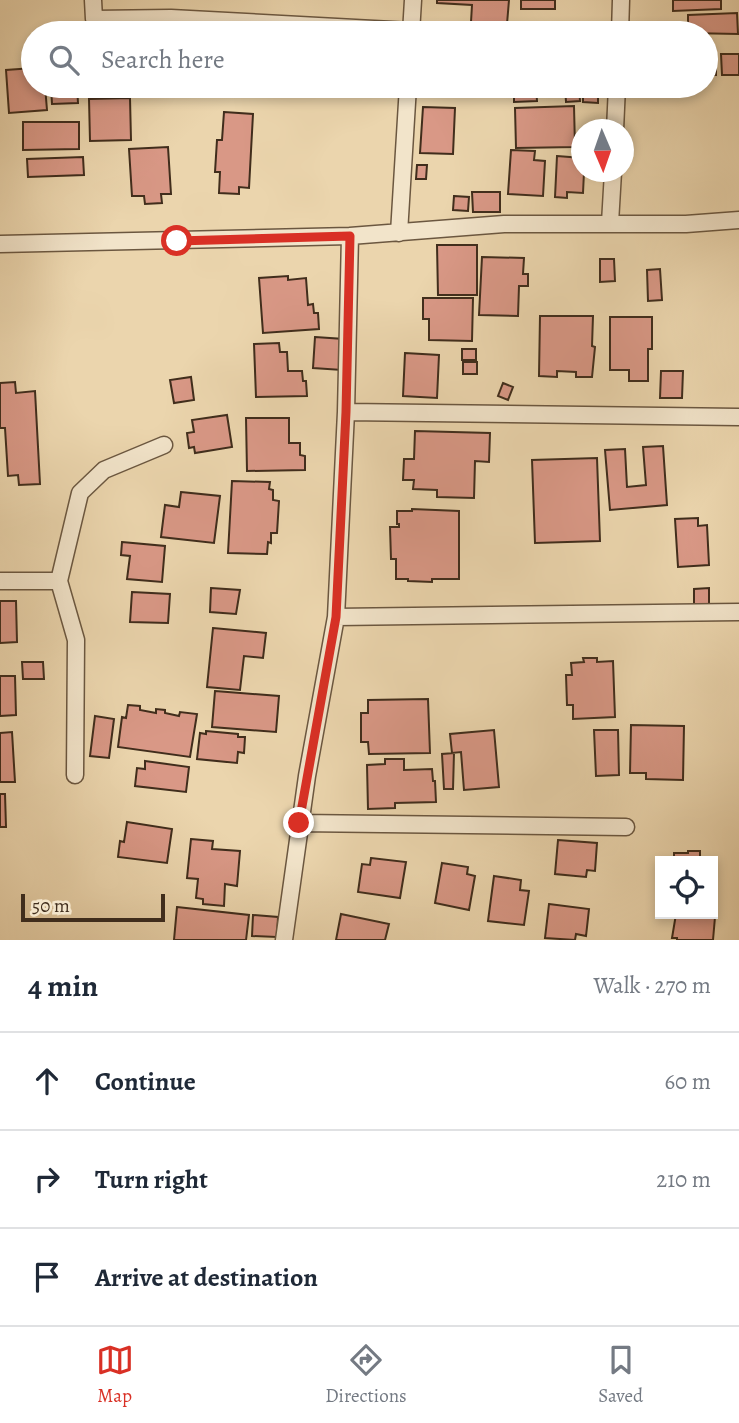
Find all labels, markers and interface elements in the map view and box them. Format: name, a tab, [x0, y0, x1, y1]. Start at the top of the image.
search box	[21, 21, 718, 98]
icon: search	[45, 41, 83, 79]
text: Search here	[101, 42, 225, 77]
north arrow	[571, 119, 634, 182]
route start	[161, 225, 192, 256]
route end	[283, 807, 314, 838]
map controls	[655, 856, 718, 919]
button: locate	[655, 856, 718, 919]
scale bar	[21, 891, 164, 923]
text: 50 m	[32, 893, 70, 919]
text: 4 min	[28, 966, 98, 1006]
text: Walk · 270 m	[593, 970, 711, 1001]
icon: ahead	[28, 1062, 66, 1100]
text: Continue	[95, 1064, 196, 1099]
text: 60 m	[664, 1066, 711, 1097]
icon: right	[28, 1160, 66, 1198]
text: Turn right	[95, 1162, 208, 1197]
text: 210 m	[656, 1164, 711, 1195]
icon: arrive	[28, 1258, 66, 1296]
text: Arrive at destination	[95, 1260, 318, 1295]
tab: Map	[96, 1341, 134, 1409]
tab: Directions	[325, 1341, 407, 1409]
tab: Saved	[598, 1341, 643, 1409]

